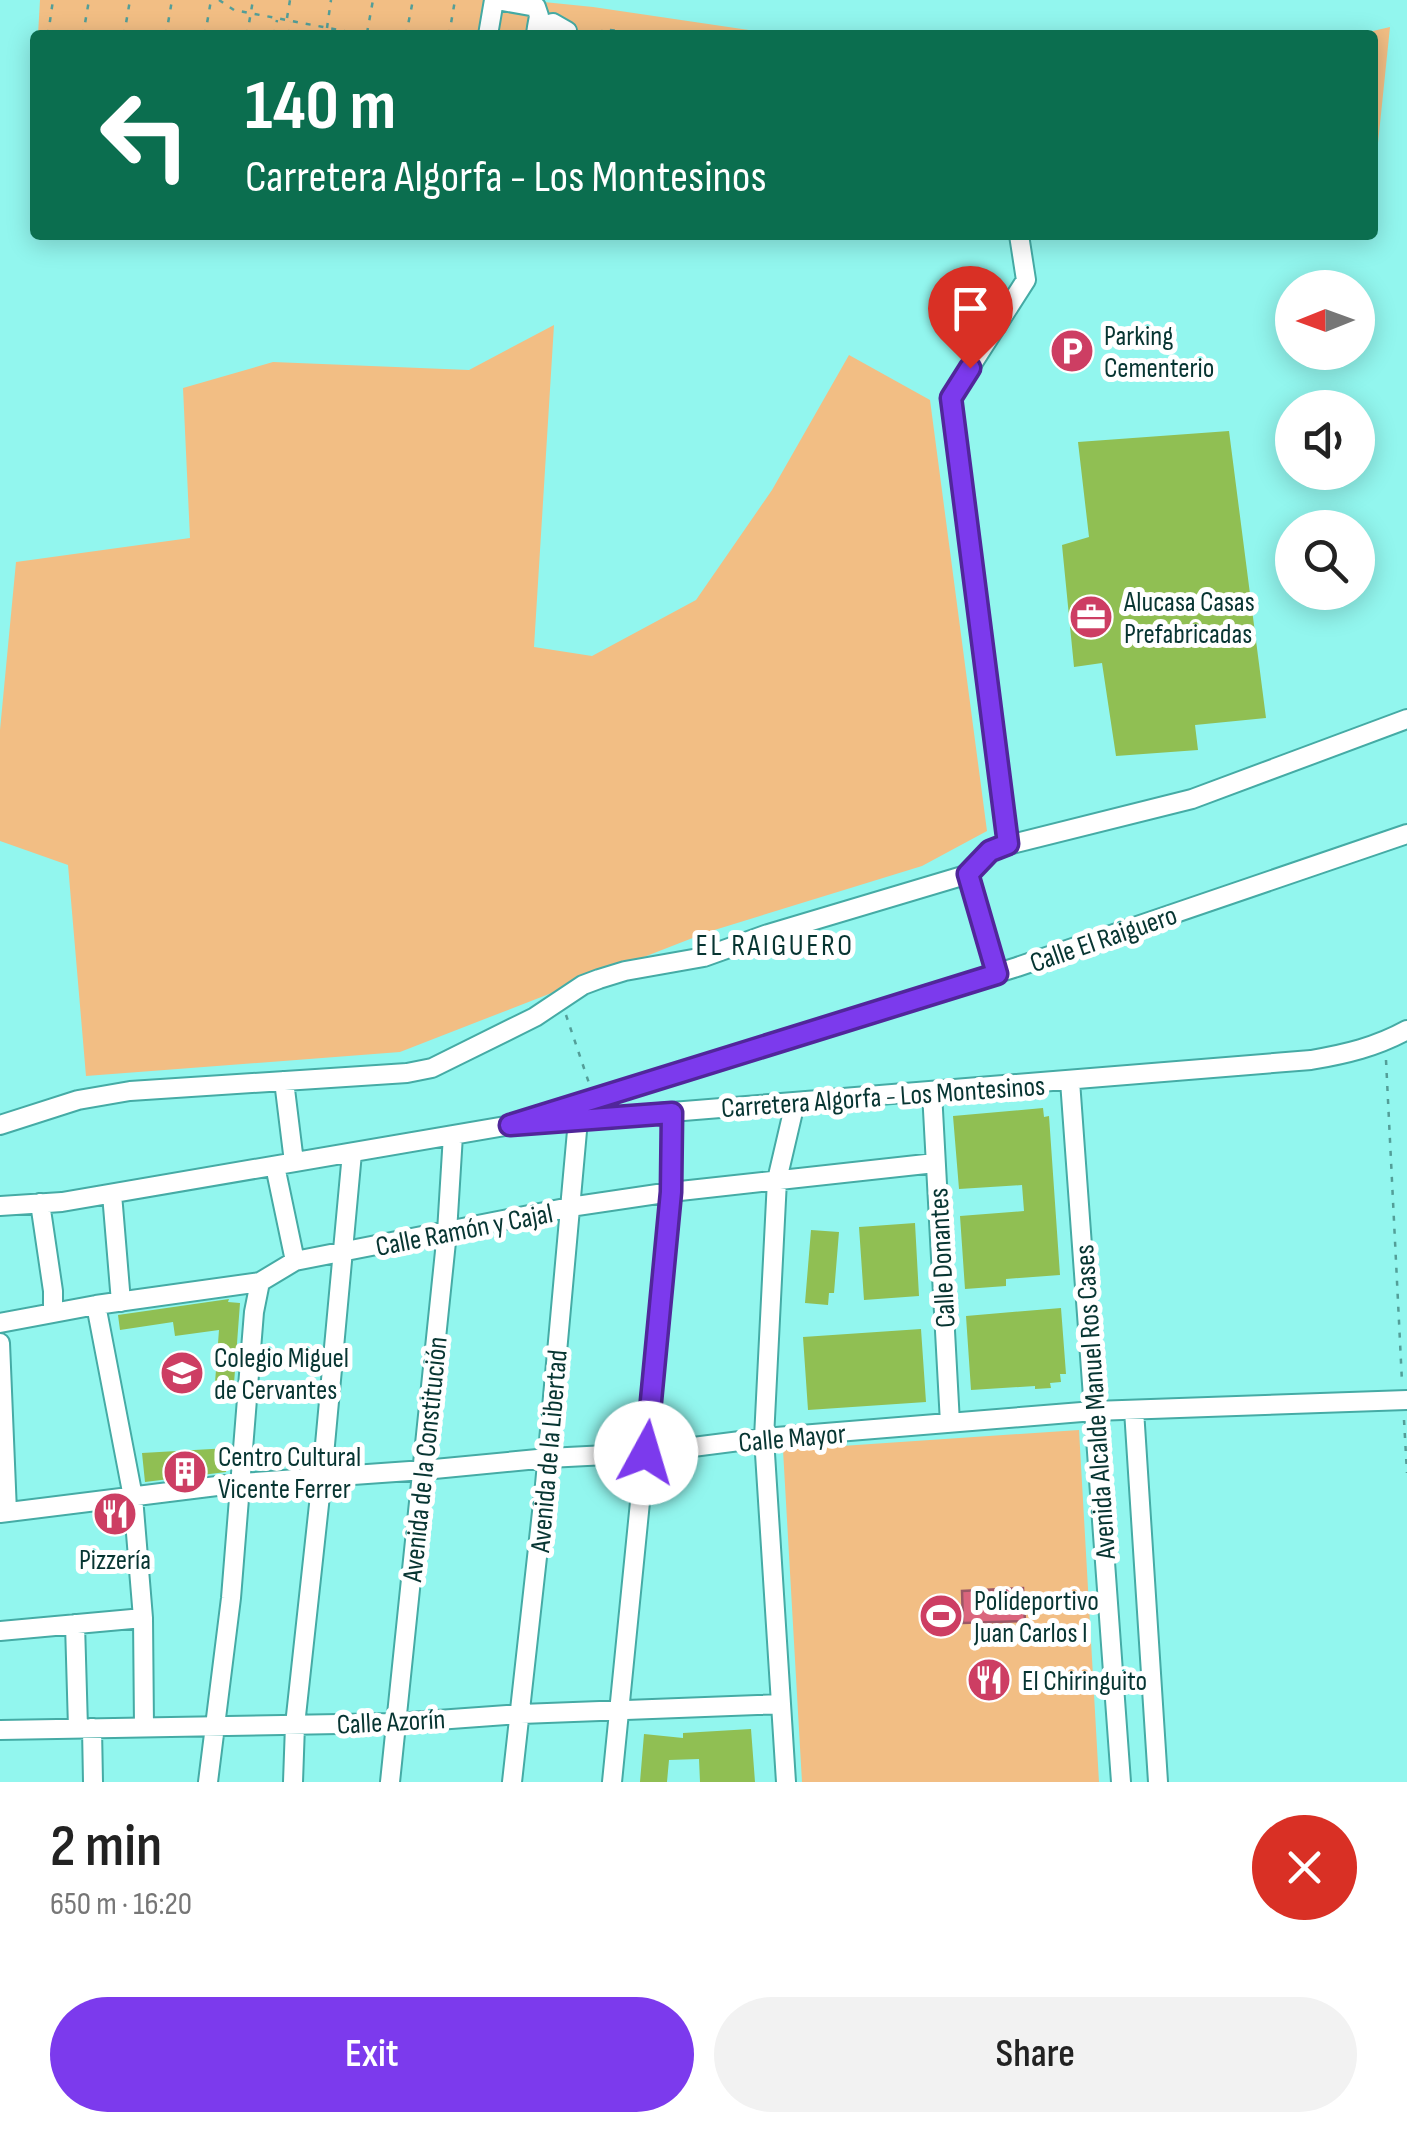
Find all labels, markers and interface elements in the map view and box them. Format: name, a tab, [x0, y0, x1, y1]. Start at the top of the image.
text: 140 m	[245, 65, 396, 149]
icon: left	[80, 70, 210, 200]
text: Carretera Algorfa - Los Montesinos	[245, 150, 767, 205]
pin	[928, 266, 1013, 369]
north arrow	[1275, 270, 1375, 370]
map controls	[1275, 270, 1375, 610]
icon: arrive	[943, 281, 998, 336]
place label: Parking Cementerio	[1104, 320, 1214, 385]
parking icon: Parking Cementerio	[1049, 328, 1095, 374]
button: sound	[1275, 390, 1375, 490]
button: search	[1275, 510, 1375, 610]
place label: Alucasa Casas Prefabricadas	[1123, 586, 1255, 651]
office icon: Alucasa Casas Prefabricadas	[1068, 594, 1114, 640]
street label: Calle El Raiguero	[1026, 899, 1181, 980]
district label: EL RAIGUERO	[696, 928, 854, 964]
street label: Carretera Algorfa - Los Montesinos	[720, 1070, 1046, 1125]
street label: Calle Donantes	[922, 1187, 963, 1329]
street label: Calle Ramón y Cajal	[373, 1197, 556, 1264]
street label: Avenida Alcalde Manuel Ros Cases	[1068, 1243, 1123, 1561]
street label: Avenida de la Constitución	[396, 1335, 455, 1584]
place label: Colegio Miguel de Cervantes	[214, 1342, 349, 1407]
street label: Avenida de la Libertad	[524, 1349, 575, 1555]
school or university icon: Colegio Miguel de Cervantes	[159, 1350, 205, 1396]
position arrow	[594, 1401, 698, 1505]
street label: Calle Mayor	[737, 1417, 847, 1460]
place label: Centro Cultural Vicente Ferrer	[218, 1441, 361, 1506]
building icon: Centro Cultural Vicente Ferrer	[162, 1449, 208, 1495]
restaurant icon: Pizzería	[92, 1491, 138, 1537]
place label: Pizzería	[79, 1544, 151, 1577]
place label: Polideportivo Juan Carlos I	[973, 1585, 1099, 1650]
sports icon: Polideportivo Juan Carlos I	[918, 1593, 964, 1639]
restaurant icon: El Chiringuito	[966, 1657, 1012, 1703]
place label: El Chiringuito	[1022, 1665, 1147, 1698]
street label: Calle Azorín	[336, 1703, 446, 1742]
text: 2 min	[50, 1811, 162, 1883]
button: close	[1252, 1815, 1357, 1920]
text: 650 m · 16:20	[50, 1885, 192, 1924]
button: Exit	[50, 1997, 694, 2112]
button: Share	[714, 1997, 1357, 2112]

